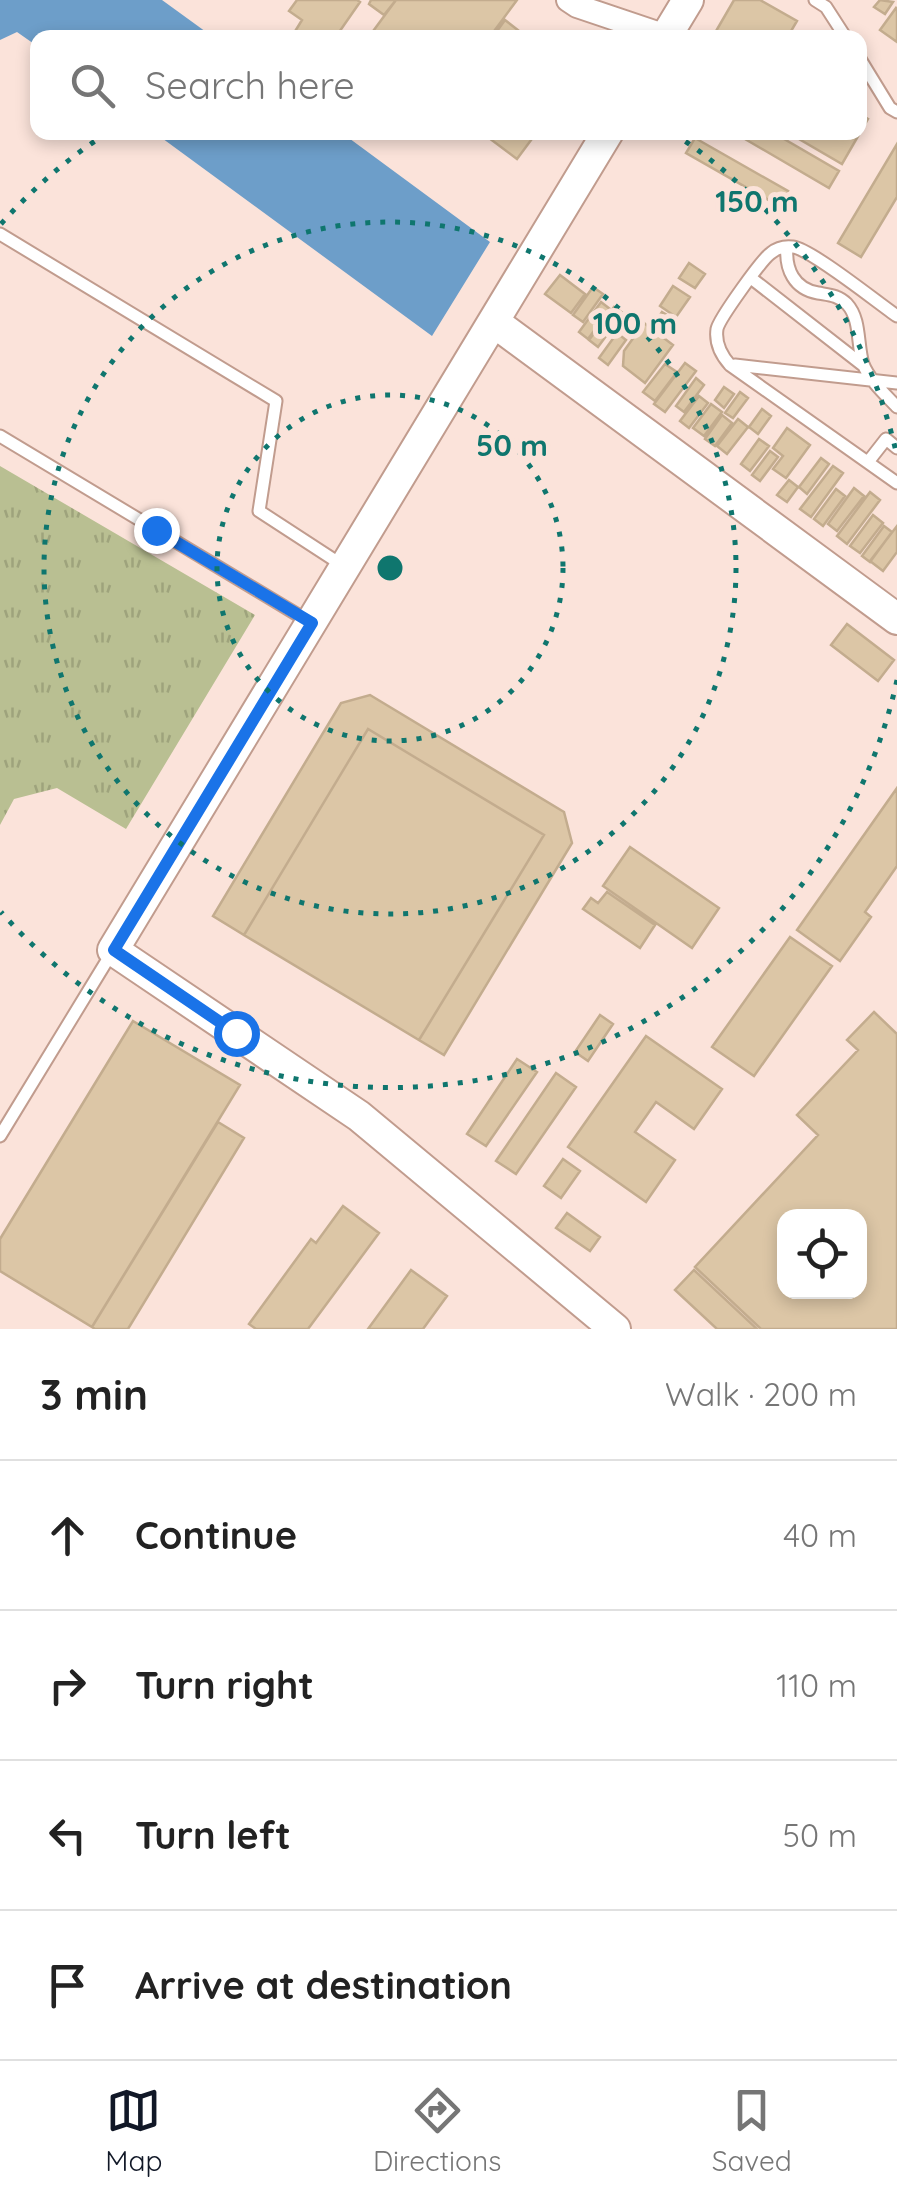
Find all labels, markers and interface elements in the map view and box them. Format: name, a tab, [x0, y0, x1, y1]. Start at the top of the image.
search box	[30, 30, 867, 140]
icon: search	[65, 58, 120, 113]
text: Search here	[145, 61, 355, 109]
text: 150 m	[715, 182, 799, 220]
text: 100 m	[593, 304, 677, 342]
text: 50 m	[476, 426, 548, 464]
route end	[134, 508, 180, 554]
centre of rings	[372, 550, 408, 586]
route start	[214, 1011, 260, 1057]
map controls	[777, 1209, 867, 1299]
button: locate	[777, 1209, 867, 1299]
text: 3 min	[40, 1368, 148, 1421]
text: Walk · 200 m	[665, 1374, 857, 1414]
icon: ahead	[40, 1508, 95, 1563]
text: Continue	[135, 1511, 297, 1559]
text: 40 m	[783, 1515, 857, 1555]
icon: right	[40, 1658, 95, 1713]
text: Turn right	[135, 1661, 314, 1709]
text: 110 m	[776, 1665, 857, 1705]
icon: left	[40, 1808, 95, 1863]
text: Turn left	[135, 1811, 291, 1859]
text: 50 m	[783, 1815, 857, 1855]
icon: arrive	[40, 1958, 95, 2013]
text: Arrive at destination	[135, 1961, 512, 2009]
tab: Map	[105, 2083, 162, 2178]
tab: Directions	[373, 2083, 501, 2178]
tab: Saved	[712, 2083, 792, 2178]

